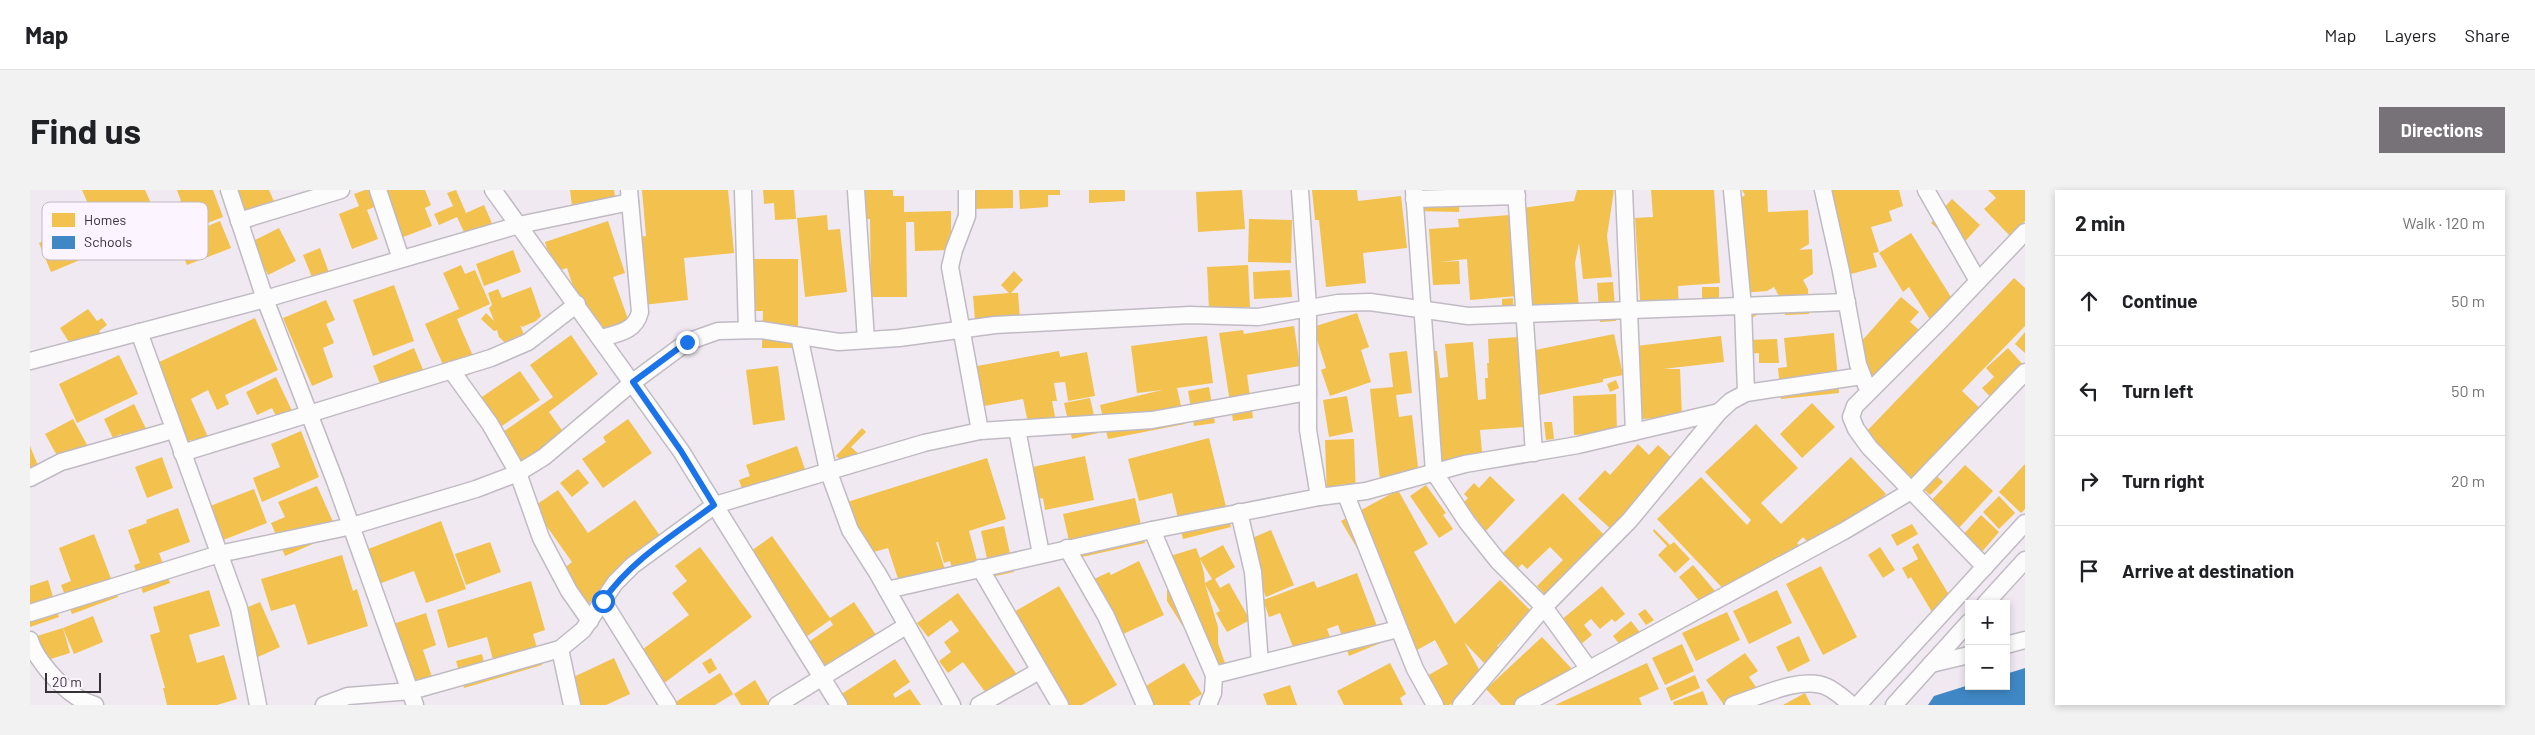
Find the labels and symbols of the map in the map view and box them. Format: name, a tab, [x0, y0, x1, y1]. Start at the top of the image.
legend	[42, 202, 208, 260]
text: Homes	[84, 211, 127, 228]
text: Schools	[84, 233, 132, 250]
route end	[676, 331, 699, 354]
route start	[592, 590, 615, 613]
scale bar	[45, 670, 101, 693]

